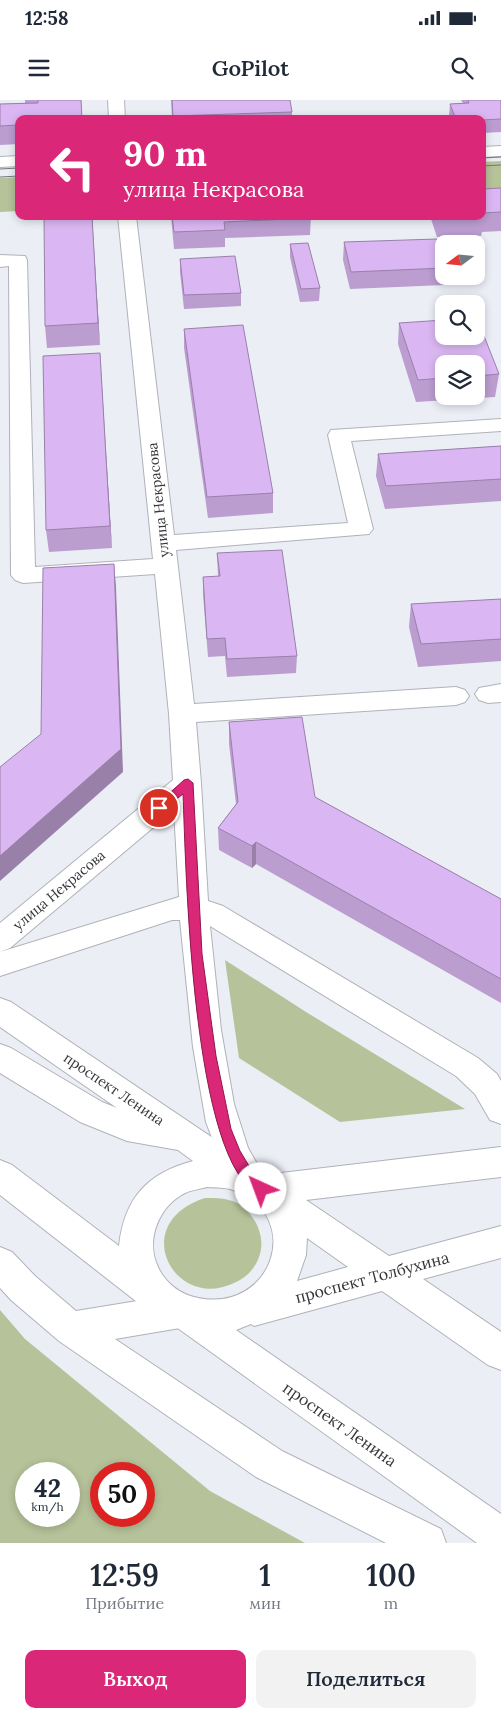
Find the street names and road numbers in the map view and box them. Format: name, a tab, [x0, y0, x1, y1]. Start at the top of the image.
street label: улица Некрасова	[143, 442, 173, 558]
street label: улица Некрасова	[9, 846, 109, 934]
street label: проспект Ленина	[60, 1049, 168, 1129]
street label: проспект Толбухина	[293, 1247, 451, 1307]
street label: проспект Ленина	[279, 1377, 401, 1471]

